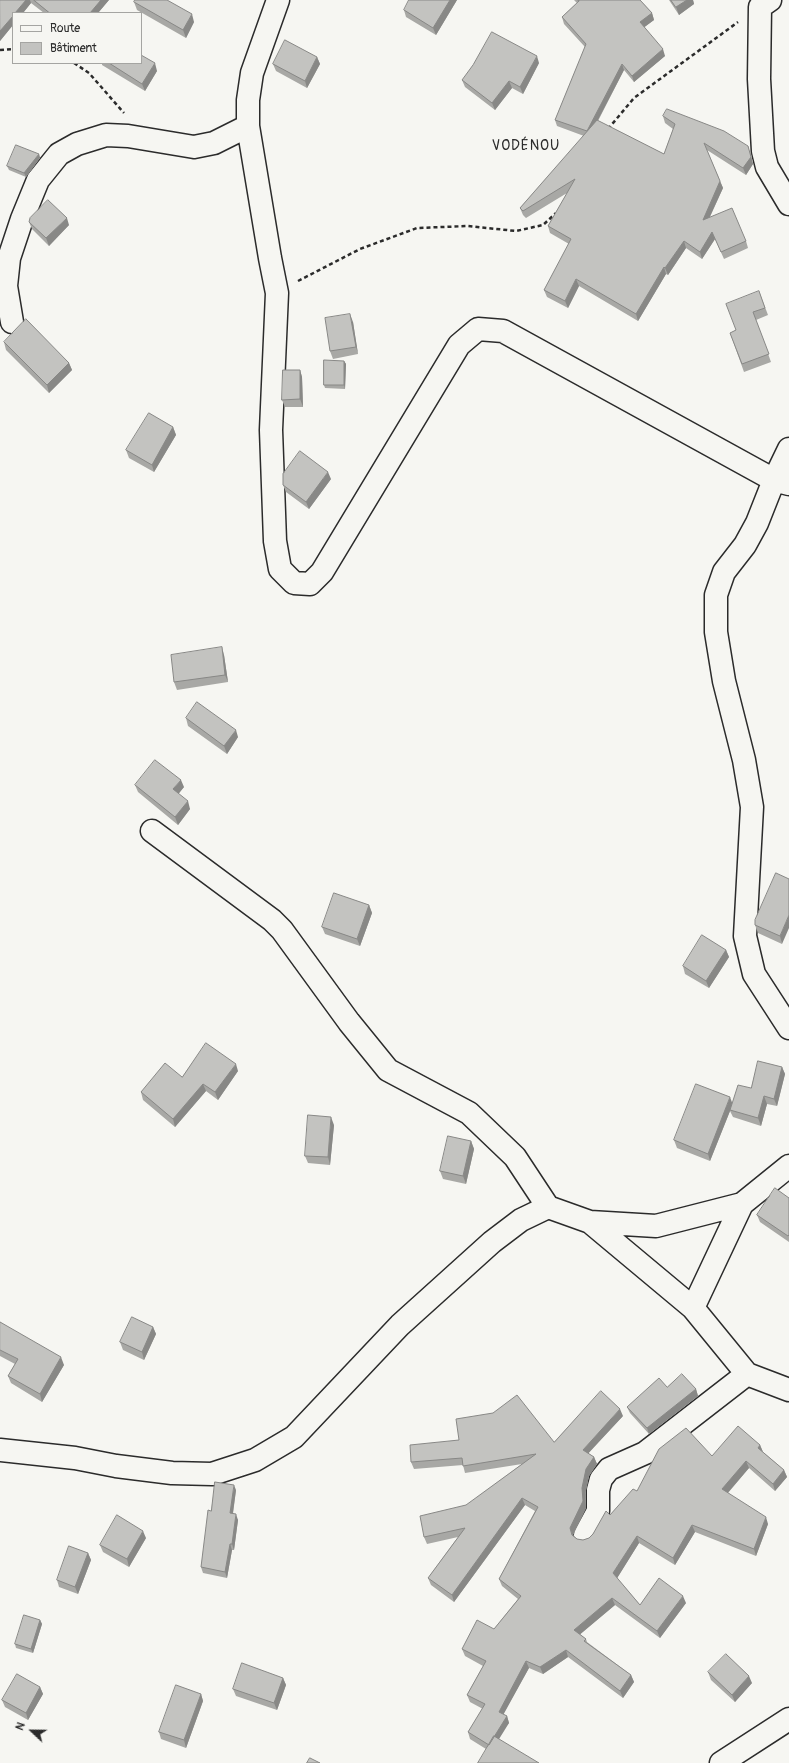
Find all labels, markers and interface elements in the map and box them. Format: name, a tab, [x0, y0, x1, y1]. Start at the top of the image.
legend	[12, 12, 142, 64]
text: Route	[50, 21, 80, 36]
text: Bâtiment	[50, 41, 97, 56]
district label: VODÉNOU	[492, 138, 560, 154]
north arrow	[12, 1711, 52, 1751]
text: N	[13, 1720, 28, 1732]

